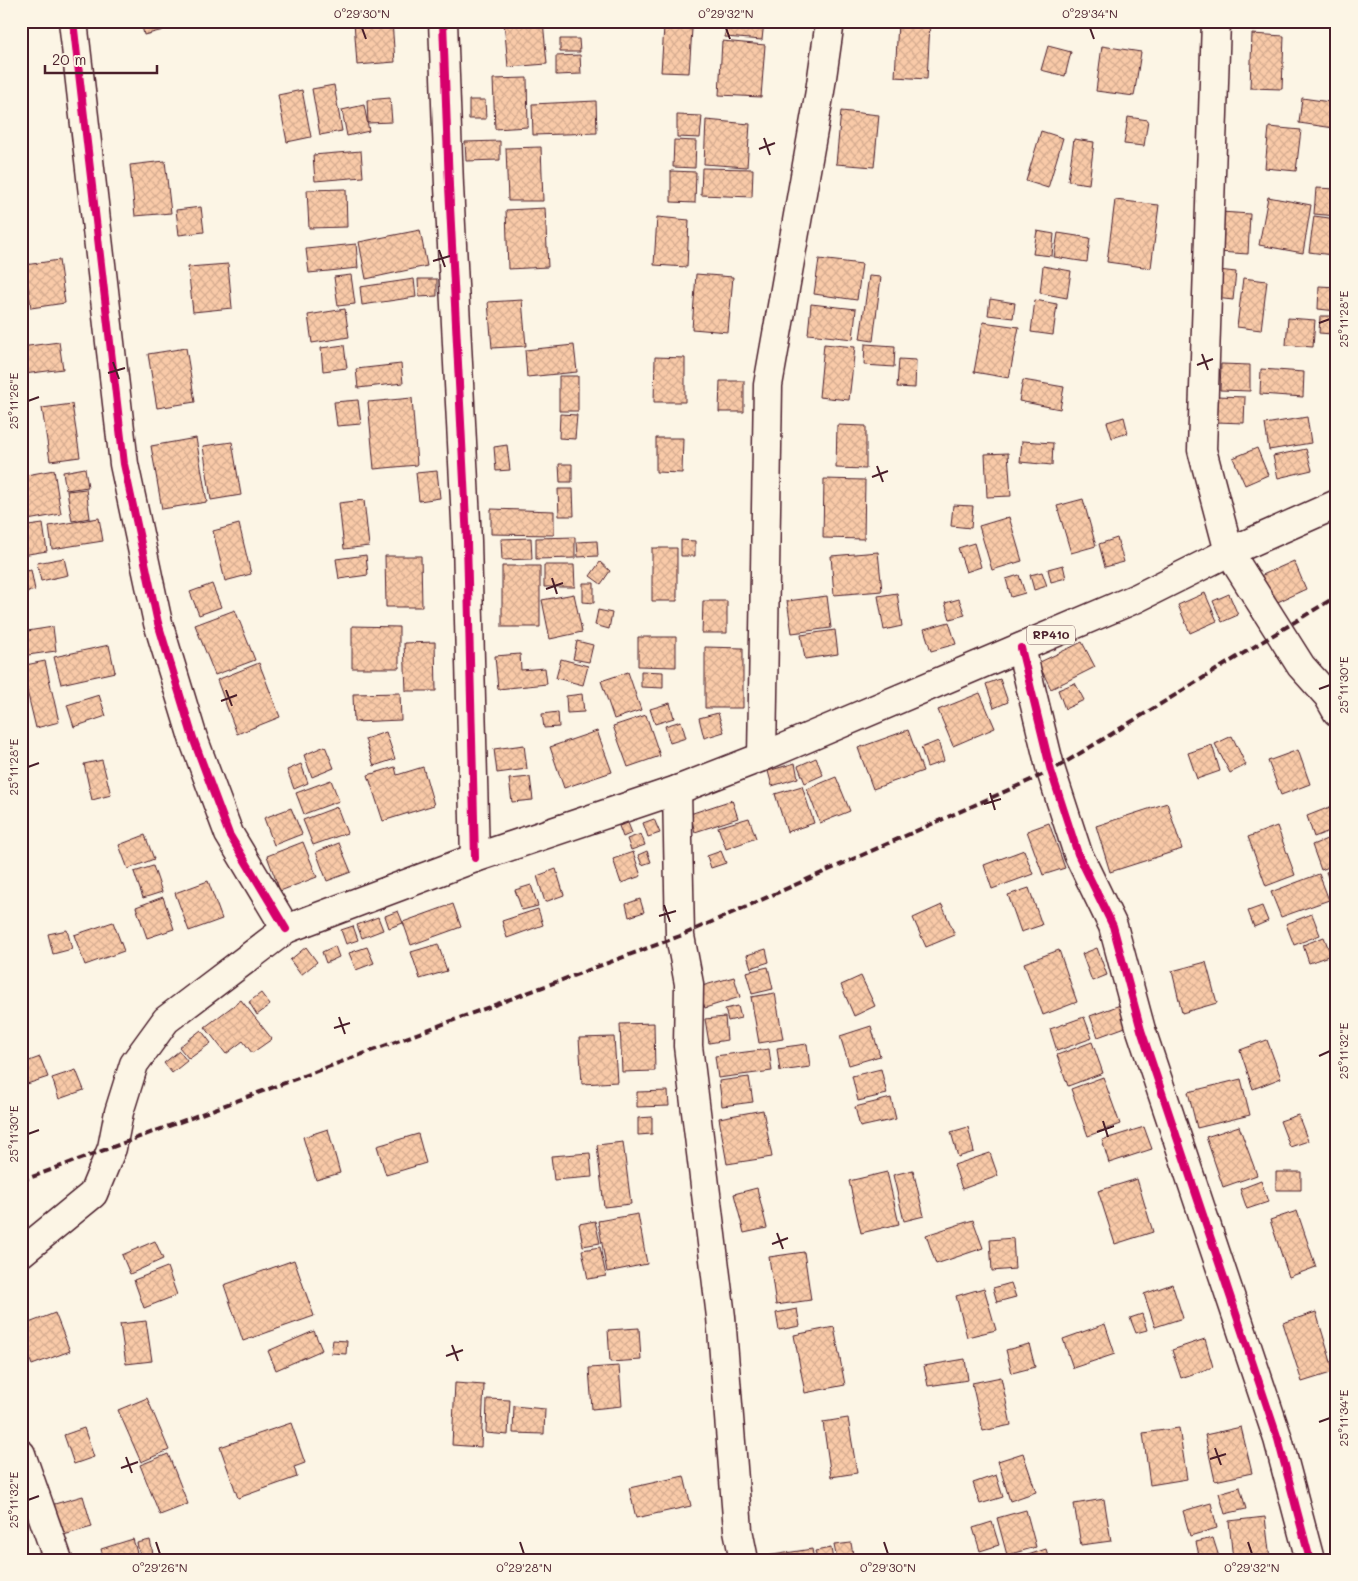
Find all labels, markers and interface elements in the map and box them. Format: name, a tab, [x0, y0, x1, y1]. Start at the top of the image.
text: 0°29'30"N	[334, 5, 390, 21]
text: 0°29'32"N	[698, 5, 754, 21]
text: 0°29'34"N	[1062, 5, 1118, 21]
scale bar	[45, 42, 158, 74]
text: 20 m	[52, 49, 86, 69]
text: 25°11'28"E	[1335, 291, 1351, 347]
text: 25°11'26"E	[5, 373, 21, 429]
road number: RP410	[1027, 626, 1075, 644]
text: 25°11'30"E	[1335, 656, 1351, 714]
text: 25°11'28"E	[5, 739, 21, 795]
text: 25°11'32"E	[1335, 1023, 1351, 1079]
text: 25°11'30"E	[5, 1105, 21, 1163]
text: 25°11'34"E	[1335, 1389, 1351, 1446]
text: 25°11'32"E	[5, 1472, 21, 1528]
text: 0°29'26"N	[132, 1559, 188, 1575]
text: 0°29'28"N	[496, 1559, 552, 1575]
text: 0°29'30"N	[860, 1559, 916, 1575]
text: 0°29'32"N	[1224, 1559, 1280, 1575]

